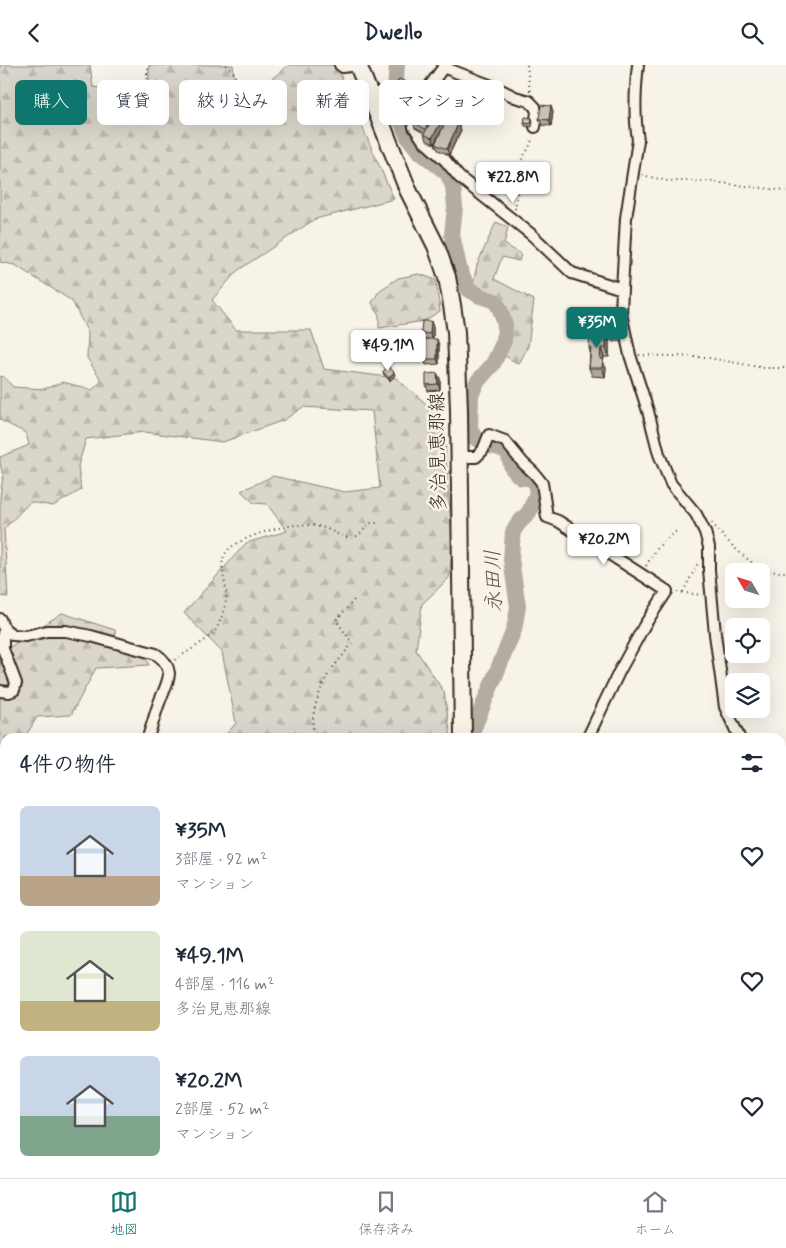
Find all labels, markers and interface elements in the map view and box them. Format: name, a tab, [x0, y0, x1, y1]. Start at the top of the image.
icon: back	[20, 19, 48, 47]
text: Dwello	[363, 19, 423, 47]
icon: search	[738, 19, 766, 47]
chip: 購入	[15, 80, 87, 125]
chip: 賃貸	[97, 80, 169, 125]
chip: 絞り込み	[179, 80, 287, 125]
chip: 新着	[297, 80, 369, 125]
chip: マンション	[379, 80, 504, 125]
pin: ¥22.8M	[472, 161, 554, 204]
text: ¥22.8M	[487, 167, 539, 188]
pin: ¥35M	[567, 307, 627, 349]
text: ¥35M	[577, 312, 617, 333]
pin: ¥49.1M	[347, 329, 429, 372]
text: ¥49.1M	[362, 335, 414, 356]
street label: 多治見恵那線	[424, 392, 453, 512]
pin: ¥20.2M	[563, 523, 645, 566]
text: ¥20.2M	[578, 529, 630, 550]
water label: 永田川	[479, 549, 509, 613]
north arrow	[725, 563, 770, 607]
map controls	[725, 563, 770, 718]
button: locate	[725, 618, 770, 663]
button: layers	[725, 673, 770, 718]
icon: filters	[738, 749, 766, 777]
text: 4件の物件	[20, 751, 116, 779]
text: ¥35M	[175, 817, 226, 845]
icon: home	[60, 826, 120, 886]
icon: heart	[738, 842, 766, 870]
text: 3部屋 · 92 m²	[175, 849, 267, 870]
text: マンション	[175, 874, 254, 895]
text: ¥49.1M	[175, 942, 244, 970]
icon: home	[60, 951, 120, 1011]
icon: heart	[738, 967, 766, 995]
text: 4部屋 · 116 m²	[175, 974, 274, 995]
text: 多治見恵那線	[175, 999, 271, 1020]
text: ¥20.2M	[175, 1067, 243, 1095]
icon: home	[60, 1076, 120, 1136]
icon: heart	[738, 1092, 766, 1120]
text: 2部屋 · 52 m²	[175, 1099, 269, 1120]
text: マンション	[175, 1124, 254, 1145]
tab: 地図	[110, 1188, 138, 1239]
tab: 保存済み	[358, 1188, 414, 1239]
tab: ホーム	[634, 1188, 676, 1239]

